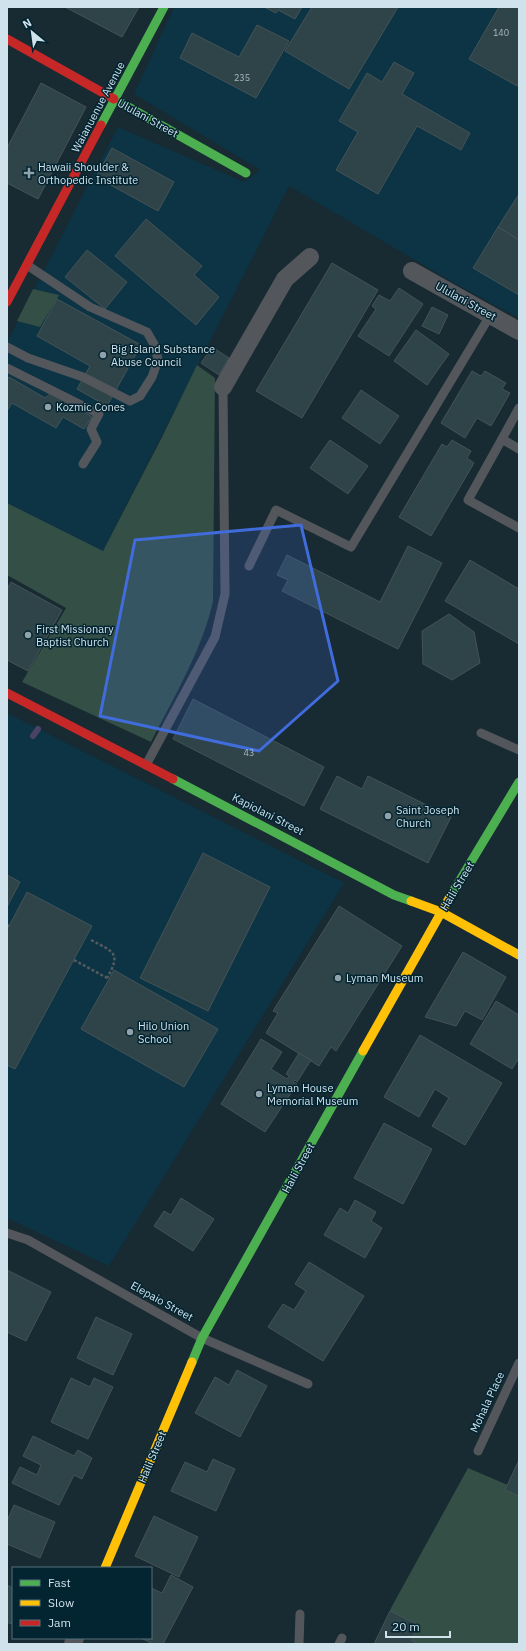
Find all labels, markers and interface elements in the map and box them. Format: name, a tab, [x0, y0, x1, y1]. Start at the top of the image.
north arrow	[12, 12, 52, 52]
text: N	[20, 15, 34, 31]
house number: 140	[493, 27, 509, 38]
street label: Waianuenue Avenue	[68, 59, 128, 155]
house number: 235	[234, 72, 250, 83]
street label: Ululani Street	[115, 96, 181, 141]
place label: Hawaii Shoulder & Orthopedic Institute	[38, 160, 138, 187]
marker: Hawaii Shoulder & Orthopedic Institute	[23, 167, 35, 179]
street label: Ululani Street	[433, 279, 499, 324]
place label: Big Island Substance Abuse Council	[111, 342, 215, 369]
marker: Big Island Substance Abuse Council	[98, 350, 108, 360]
place label: Kozmic Cones	[56, 400, 125, 414]
marker: Kozmic Cones	[43, 402, 53, 412]
place label: First Missionary Baptist Church	[36, 622, 114, 649]
marker: First Missionary Baptist Church	[23, 630, 33, 640]
house number: 43	[244, 747, 254, 758]
street label: Kapiolani Street	[230, 790, 306, 838]
place label: Saint Joseph Church	[396, 803, 460, 830]
marker: Saint Joseph Church	[383, 811, 393, 821]
street label: Haili Street	[437, 859, 477, 913]
place label: Lyman Museum	[346, 971, 423, 985]
marker: Lyman Museum	[333, 973, 343, 983]
place label: Hilo Union School	[138, 1019, 189, 1046]
marker: Hilo Union School	[125, 1027, 135, 1037]
place label: Lyman House Memorial Museum	[267, 1081, 358, 1108]
marker: Lyman House Memorial Museum	[254, 1089, 264, 1099]
street label: Haili Street	[279, 1140, 317, 1195]
street label: Elepaio Street	[128, 1278, 196, 1324]
street label: Mohala Place	[467, 1369, 507, 1435]
street label: Haili Street	[135, 1429, 169, 1485]
legend	[12, 1567, 152, 1639]
text: Fast	[48, 1575, 71, 1590]
text: Slow	[48, 1595, 74, 1610]
scale bar	[386, 1613, 450, 1639]
text: Jam	[48, 1615, 71, 1630]
text: 20 m	[392, 1619, 420, 1634]

